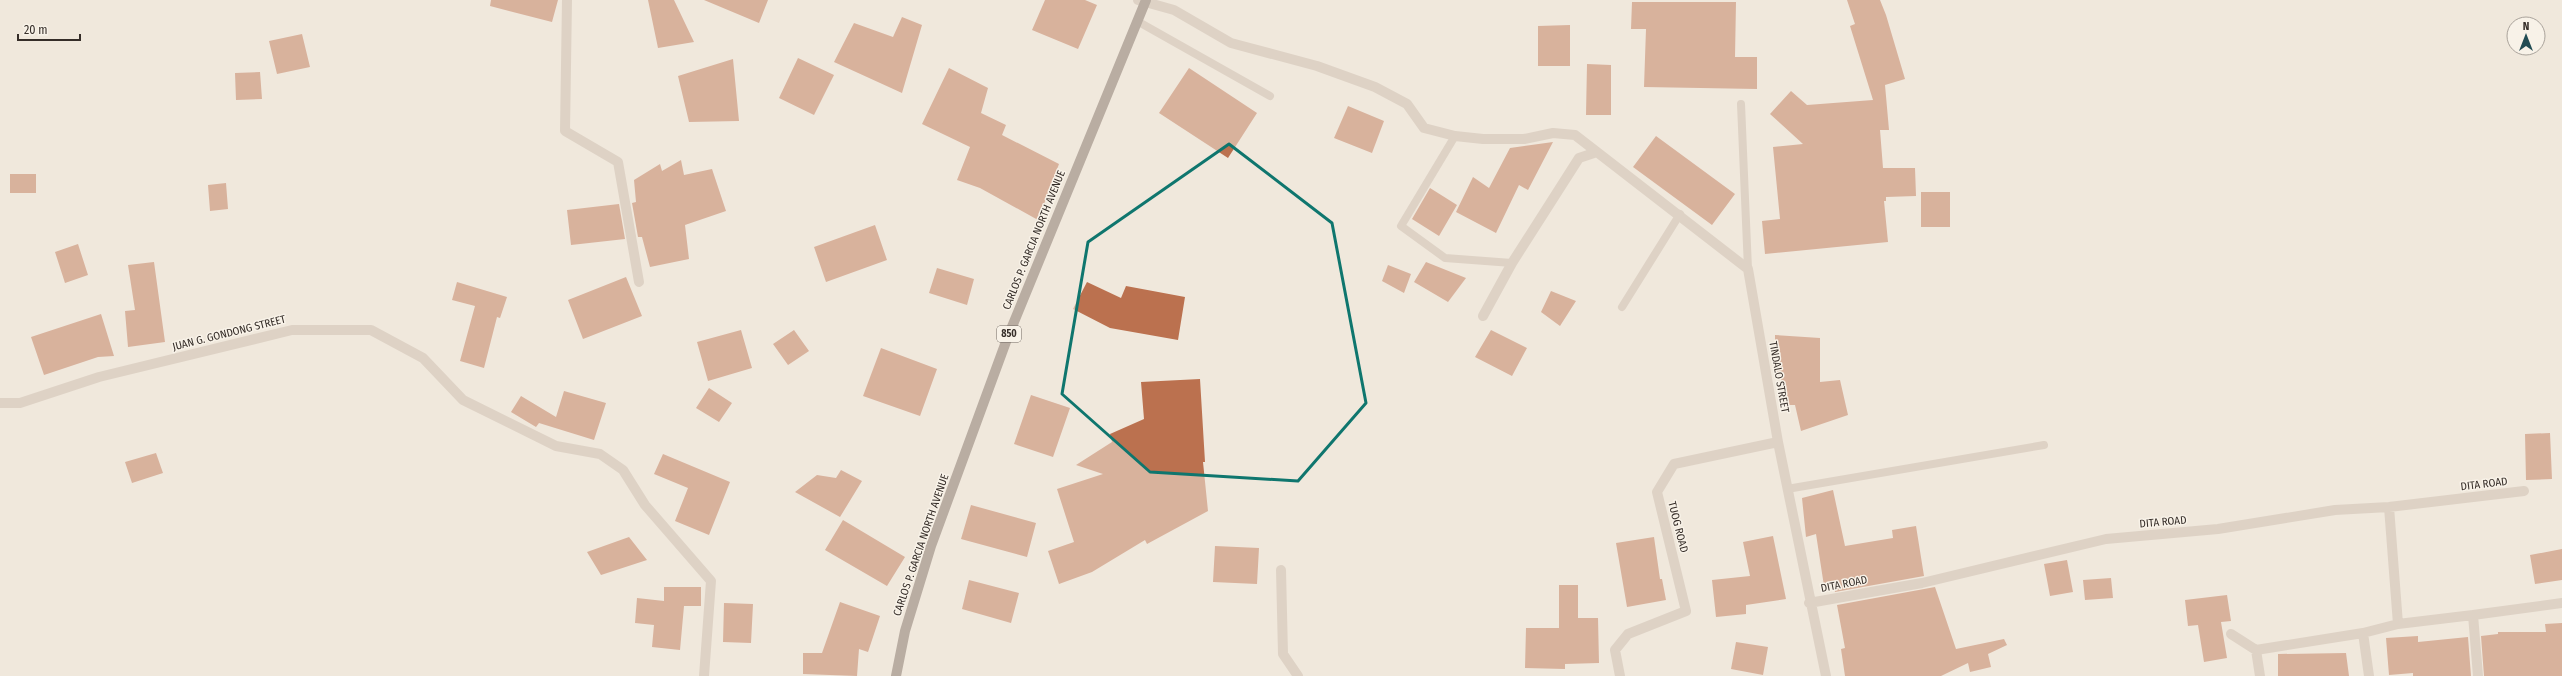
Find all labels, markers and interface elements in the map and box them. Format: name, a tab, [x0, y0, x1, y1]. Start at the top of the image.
scale bar	[18, 16, 80, 42]
north arrow	[2506, 16, 2546, 56]
text: N	[2523, 20, 2529, 33]
text: 20 m	[24, 23, 48, 37]
street label: CARLOS P. GARCIA NORTH AVENUE	[1000, 168, 1068, 312]
street label: JUAN G. GONDONG STREET	[171, 312, 288, 353]
road number: 850	[997, 326, 1021, 342]
street label: TINDALO STREET	[1766, 340, 1792, 415]
street label: CARLOS P. GARCIA NORTH AVENUE	[891, 472, 951, 618]
street label: DITA ROAD	[2460, 475, 2508, 493]
street label: TUOG ROAD	[1665, 500, 1691, 554]
street label: DITA ROAD	[2139, 513, 2187, 531]
street label: DITA ROAD	[1820, 573, 1868, 595]

